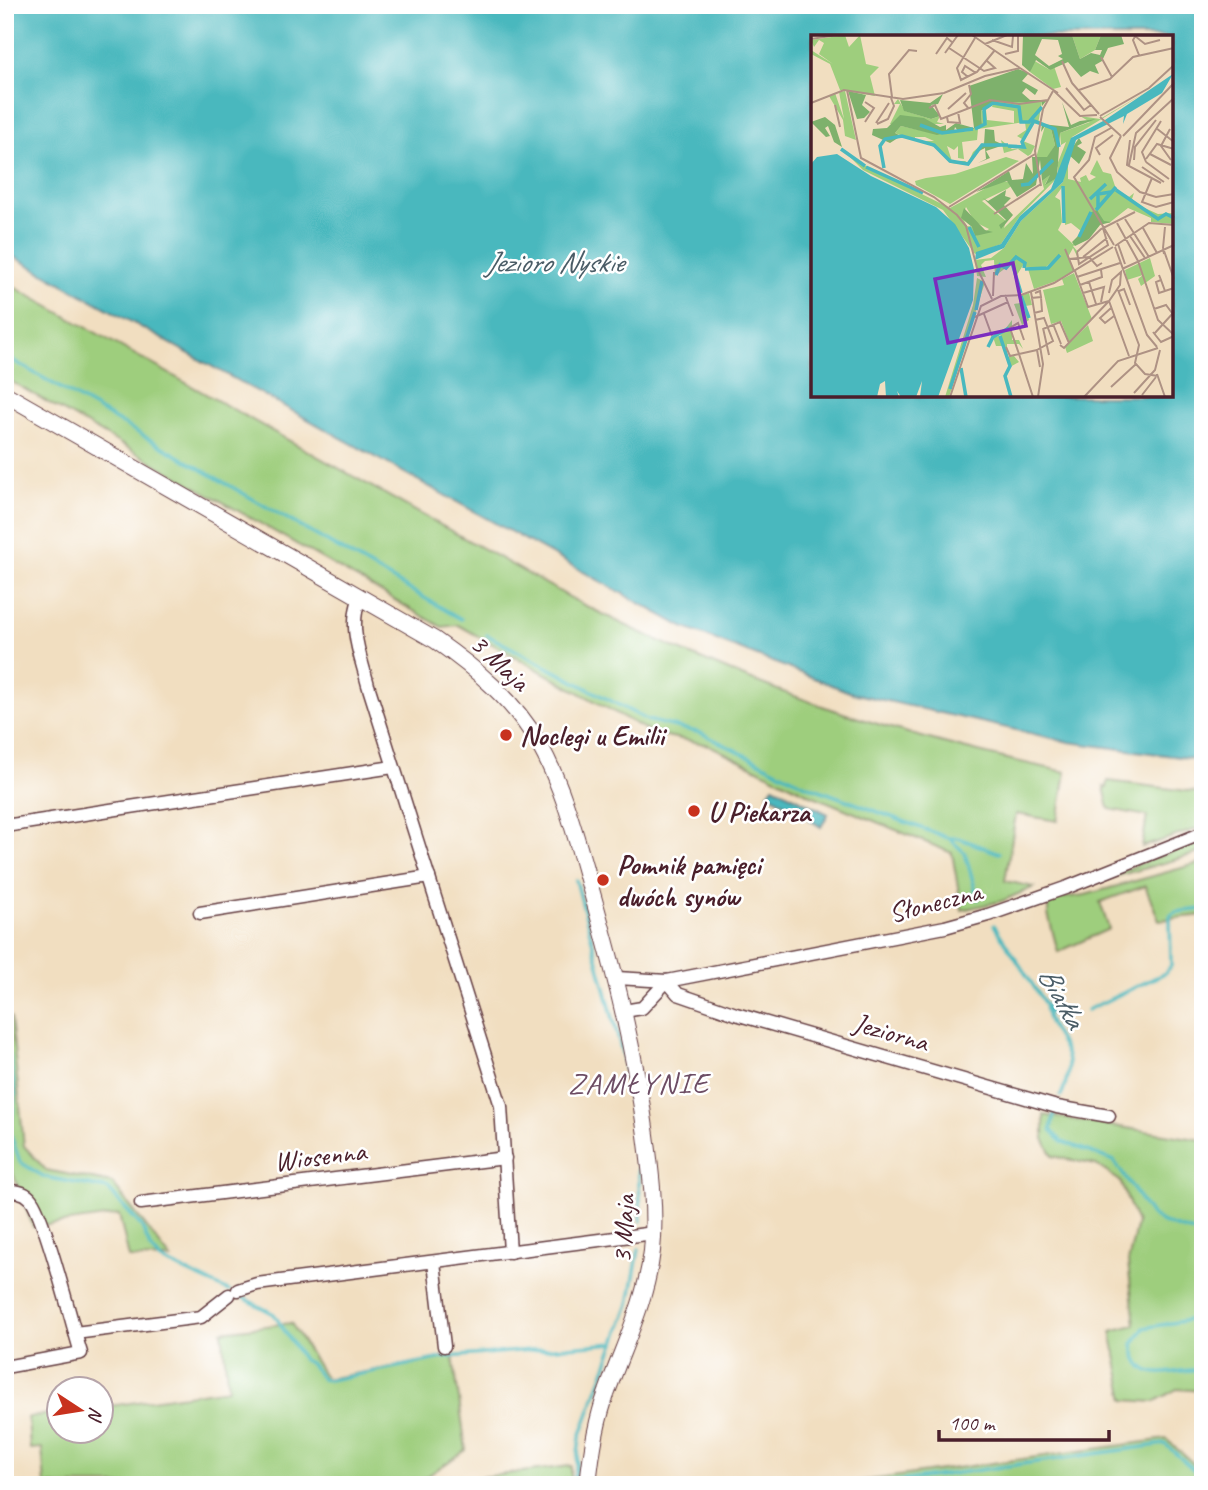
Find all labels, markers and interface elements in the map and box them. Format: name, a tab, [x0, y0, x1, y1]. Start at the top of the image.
inset map	[811, 35, 1173, 397]
water label: Jezioro Nyskie	[482, 243, 627, 281]
street label: 3 Maja	[463, 626, 538, 699]
place label: Noclegi u Emilii	[520, 718, 667, 753]
marker: Noclegi u Emilii	[498, 727, 514, 743]
place label: U Piekarza	[708, 794, 813, 829]
marker: U Piekarza	[686, 803, 702, 819]
place label: Pomnik pamięci dwóch synów	[617, 847, 764, 914]
marker: Pomnik pamięci dwóch synów	[595, 872, 611, 888]
street label: Słoneczna	[885, 873, 987, 930]
water label: Białka	[1030, 960, 1096, 1037]
street label: Jeziorna	[848, 1004, 934, 1060]
district label: ZAMŁYNIE	[568, 1064, 712, 1102]
street label: Wiosenna	[272, 1133, 370, 1179]
street label: 3 Maja	[604, 1192, 642, 1264]
north arrow	[46, 1374, 116, 1444]
scale bar	[939, 1399, 1108, 1443]
text: N	[82, 1405, 109, 1425]
text: 100 m	[949, 1410, 996, 1436]

